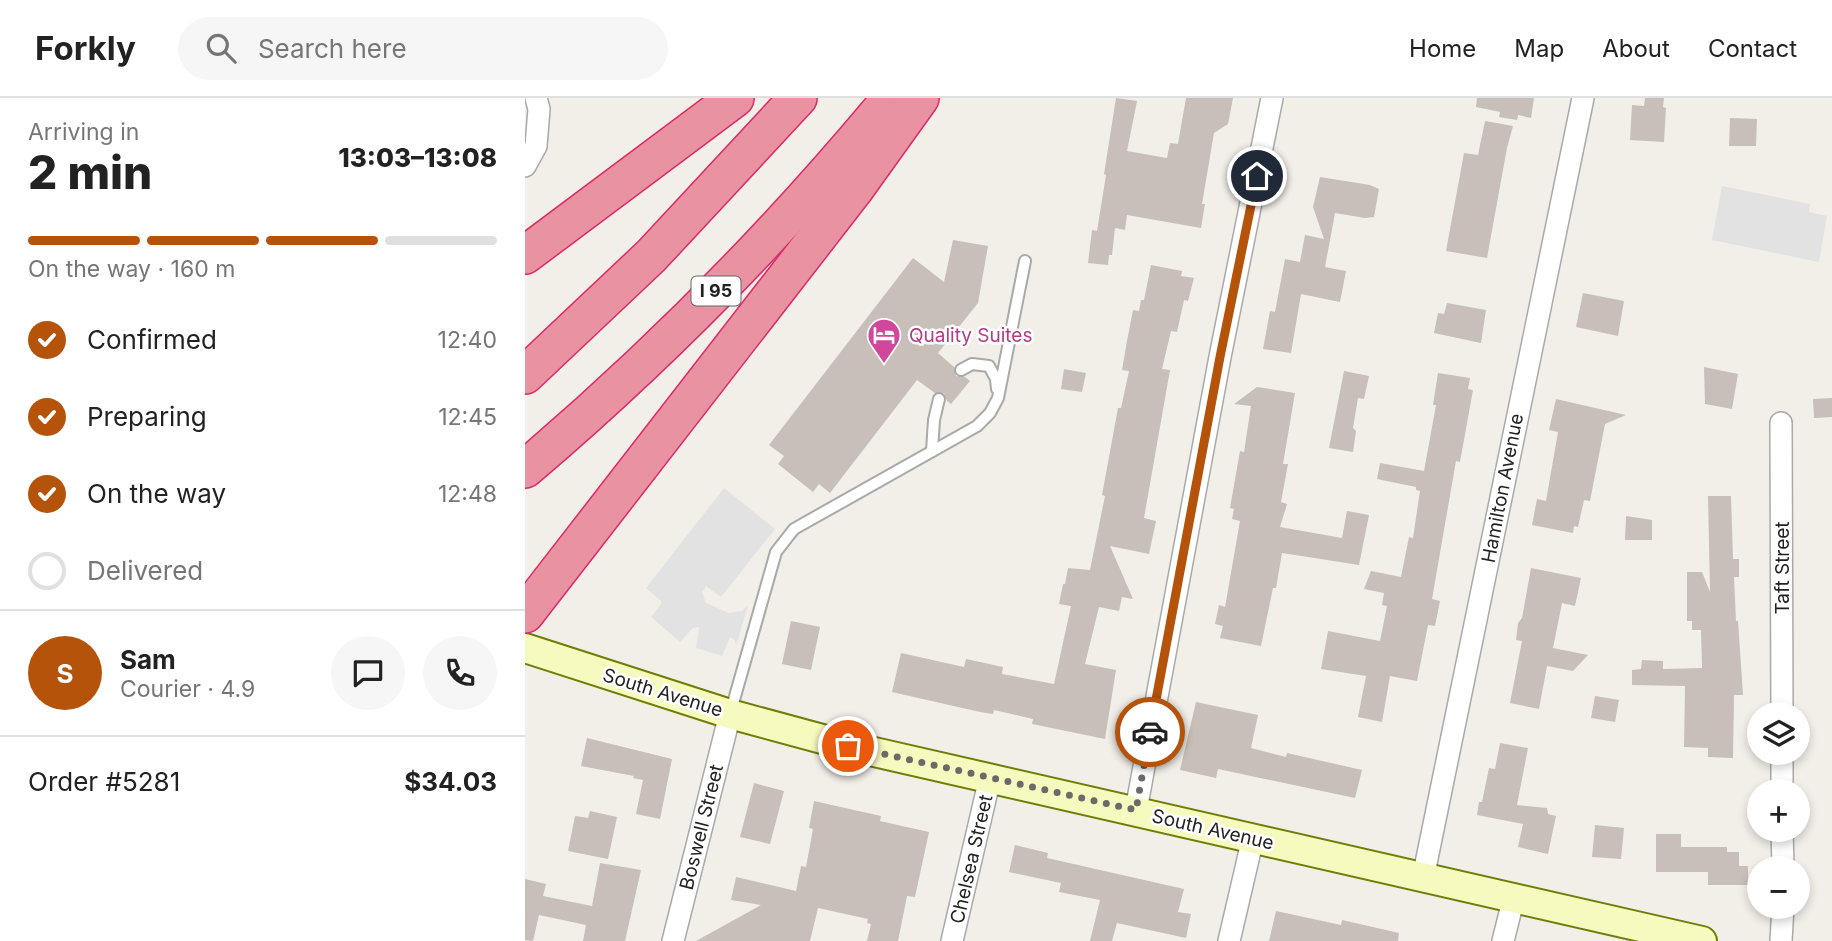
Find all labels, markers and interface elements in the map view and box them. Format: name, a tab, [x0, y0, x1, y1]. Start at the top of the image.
search box	[178, 17, 668, 80]
text: Forkly	[35, 28, 136, 68]
icon: search	[202, 29, 240, 67]
text: Search here	[258, 33, 407, 64]
text: Home	[1409, 34, 1476, 63]
text: Map	[1514, 34, 1564, 63]
text: About	[1602, 34, 1670, 63]
text: Contact	[1708, 34, 1797, 63]
text: Arriving in	[28, 118, 139, 146]
text: 13:03–13:08	[338, 142, 497, 173]
text: 2 min	[28, 144, 152, 200]
pin	[1227, 146, 1287, 206]
icon: home	[1238, 157, 1276, 195]
text: On the way · 160 m	[28, 255, 235, 283]
road number: I 95	[691, 276, 741, 306]
hotel icon: Quality Suites	[865, 316, 903, 365]
icon: check	[28, 321, 66, 359]
text: Confirmed	[87, 324, 217, 355]
place label: Quality Suites	[909, 324, 1032, 347]
text: 12:40	[438, 326, 497, 354]
icon: check	[28, 398, 66, 436]
text: Preparing	[87, 401, 207, 432]
text: 12:45	[438, 403, 497, 431]
street label: Hamilton Avenue	[1477, 411, 1528, 565]
icon: check	[28, 475, 66, 513]
text: On the way	[87, 478, 226, 509]
text: 12:48	[438, 480, 497, 508]
street label: Taft Street	[1771, 521, 1794, 615]
text: Delivered	[87, 555, 203, 586]
button: chat	[331, 636, 405, 710]
button: phone	[423, 636, 497, 710]
text: Sam	[120, 644, 176, 675]
text: S	[56, 658, 74, 689]
street label: South Avenue	[600, 663, 726, 722]
text: Courier · 4.9	[120, 675, 255, 703]
courier	[1115, 697, 1185, 767]
map controls	[1747, 702, 1810, 919]
button: layers	[1747, 702, 1810, 765]
icon: car	[1131, 713, 1169, 751]
pin	[818, 716, 878, 776]
icon: bag	[829, 727, 867, 765]
street label: Boswell Street	[675, 762, 728, 892]
text: Order #5281	[28, 766, 180, 797]
text: $34.03	[404, 766, 497, 797]
button: +	[1747, 779, 1810, 842]
street label: Chelsea Street	[945, 792, 998, 926]
street label: South Avenue	[1150, 804, 1276, 855]
button: −	[1747, 856, 1810, 919]

